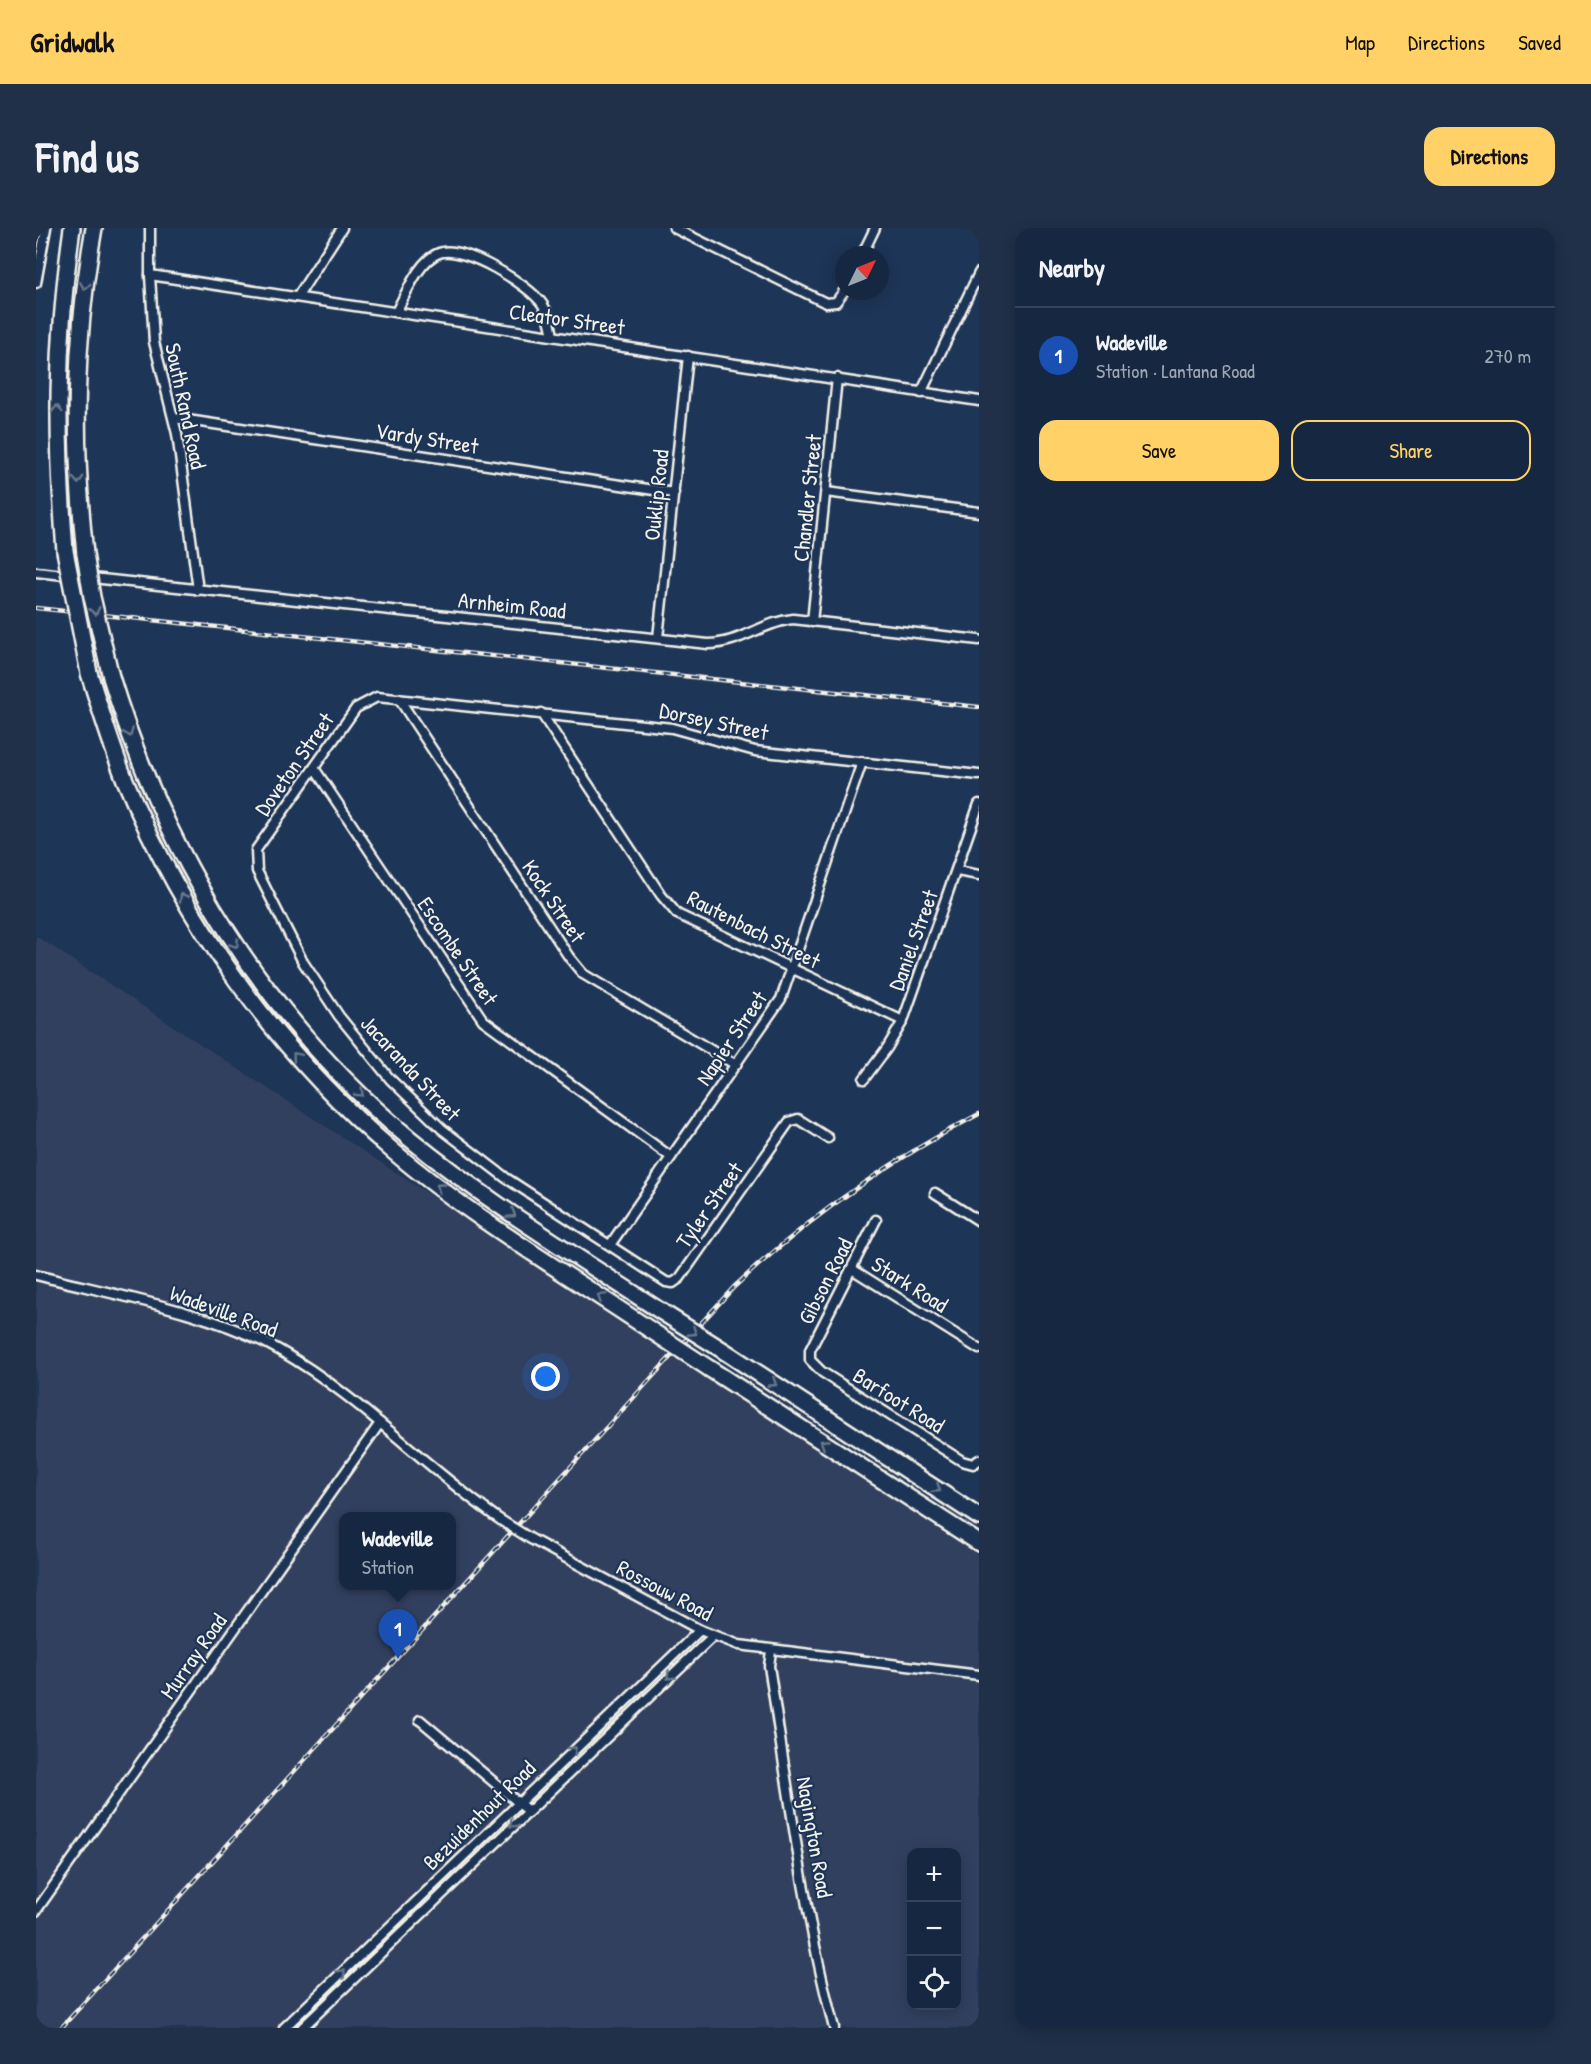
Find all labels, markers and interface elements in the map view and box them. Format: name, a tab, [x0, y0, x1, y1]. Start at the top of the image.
text: Gridwalk	[30, 23, 114, 61]
text: Map	[1345, 28, 1375, 57]
text: Directions	[1408, 28, 1485, 57]
text: Saved	[1518, 28, 1561, 57]
button: Directions	[1424, 127, 1555, 186]
text: Find us	[36, 128, 139, 185]
north arrow	[835, 246, 889, 300]
text: Nearby	[1039, 250, 1105, 285]
one-way arrow	[80, 281, 92, 290]
street label: Cleator Street	[507, 296, 627, 342]
text: Wadeville	[1096, 327, 1167, 357]
street label: South Rand Road	[158, 340, 214, 472]
text: 1	[1055, 342, 1062, 369]
text: 270 m	[1485, 342, 1531, 369]
text: Station · Lantana Road	[1096, 357, 1255, 384]
one-way arrow	[51, 404, 63, 413]
street label: Vardy Street	[373, 415, 481, 461]
button: Save	[1039, 420, 1279, 481]
button: Share	[1291, 420, 1531, 481]
street label: Chandler Street	[785, 432, 829, 563]
street label: Ouklip Road	[636, 448, 676, 542]
one-way arrow	[72, 476, 85, 485]
street label: Arnheim Road	[457, 584, 568, 626]
one-way arrow	[88, 606, 101, 616]
street label: Dorsey Street	[657, 695, 772, 747]
street label: Doveton Street	[247, 706, 341, 822]
one-way arrow	[121, 727, 134, 738]
street label: Kock Street	[515, 854, 593, 949]
street label: Rautenbach Street	[682, 883, 826, 976]
street label: Daniel Street	[881, 885, 945, 994]
street label: Escombe Street	[411, 891, 506, 1011]
one-way arrow	[179, 893, 190, 903]
one-way arrow	[228, 937, 239, 948]
street label: Napier Street	[688, 984, 774, 1091]
street label: Jacaranda Street	[354, 1009, 468, 1128]
one-way arrow	[292, 1052, 303, 1063]
one-way arrow	[352, 1086, 363, 1097]
street label: Tyler Street	[668, 1156, 750, 1254]
one-way arrow	[435, 1183, 446, 1194]
one-way arrow	[506, 1207, 516, 1219]
street label: Gibson Road	[791, 1232, 860, 1329]
street label: Stark Road	[866, 1249, 954, 1319]
street label: Wadeville Road	[166, 1278, 282, 1344]
one-way arrow	[597, 1293, 608, 1304]
one-way arrow	[687, 1324, 697, 1336]
street label: Barfoot Road	[848, 1360, 951, 1440]
your location	[531, 1362, 560, 1391]
one-way arrow	[766, 1376, 777, 1387]
one-way arrow	[820, 1438, 830, 1450]
one-way arrow	[930, 1482, 941, 1493]
popup	[339, 1512, 456, 1590]
text: Wadeville	[362, 1523, 433, 1553]
street label: Rossouw Road	[612, 1552, 719, 1628]
text: Station	[362, 1553, 414, 1580]
street label: Murray Road	[153, 1607, 234, 1705]
pin: 1	[378, 1610, 418, 1659]
one-way arrow	[666, 1668, 677, 1679]
one-way arrow	[566, 1746, 576, 1757]
street label: Bezuidenhout Road	[416, 1753, 542, 1876]
street label: Nagington Road	[790, 1774, 840, 1900]
one-way arrow	[509, 1817, 519, 1828]
map controls	[907, 1848, 961, 2010]
button: +	[907, 1848, 961, 1902]
button: −	[907, 1902, 961, 1956]
button: locate	[907, 1956, 961, 2010]
one-way arrow	[335, 1969, 345, 1980]

